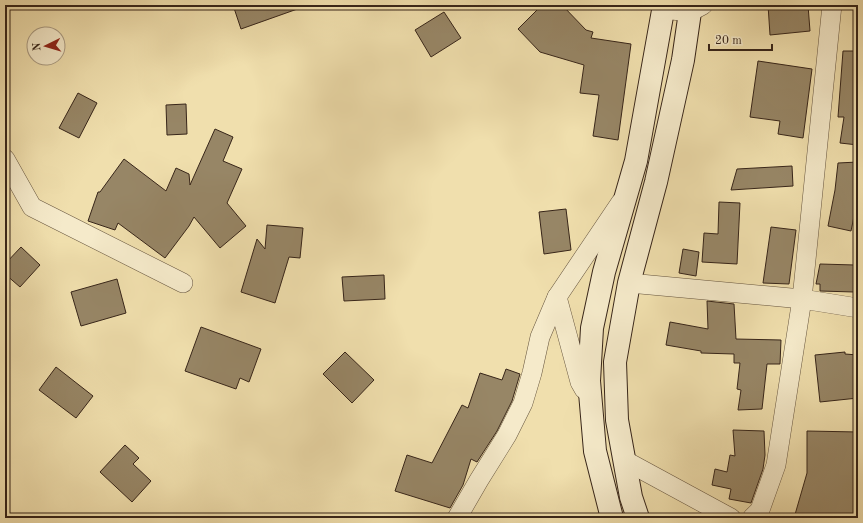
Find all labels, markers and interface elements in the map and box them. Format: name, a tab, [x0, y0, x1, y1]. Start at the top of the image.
north arrow	[26, 26, 66, 66]
scale bar	[709, 26, 772, 52]
text: 20 m	[715, 35, 742, 47]
text: N	[32, 41, 43, 51]

